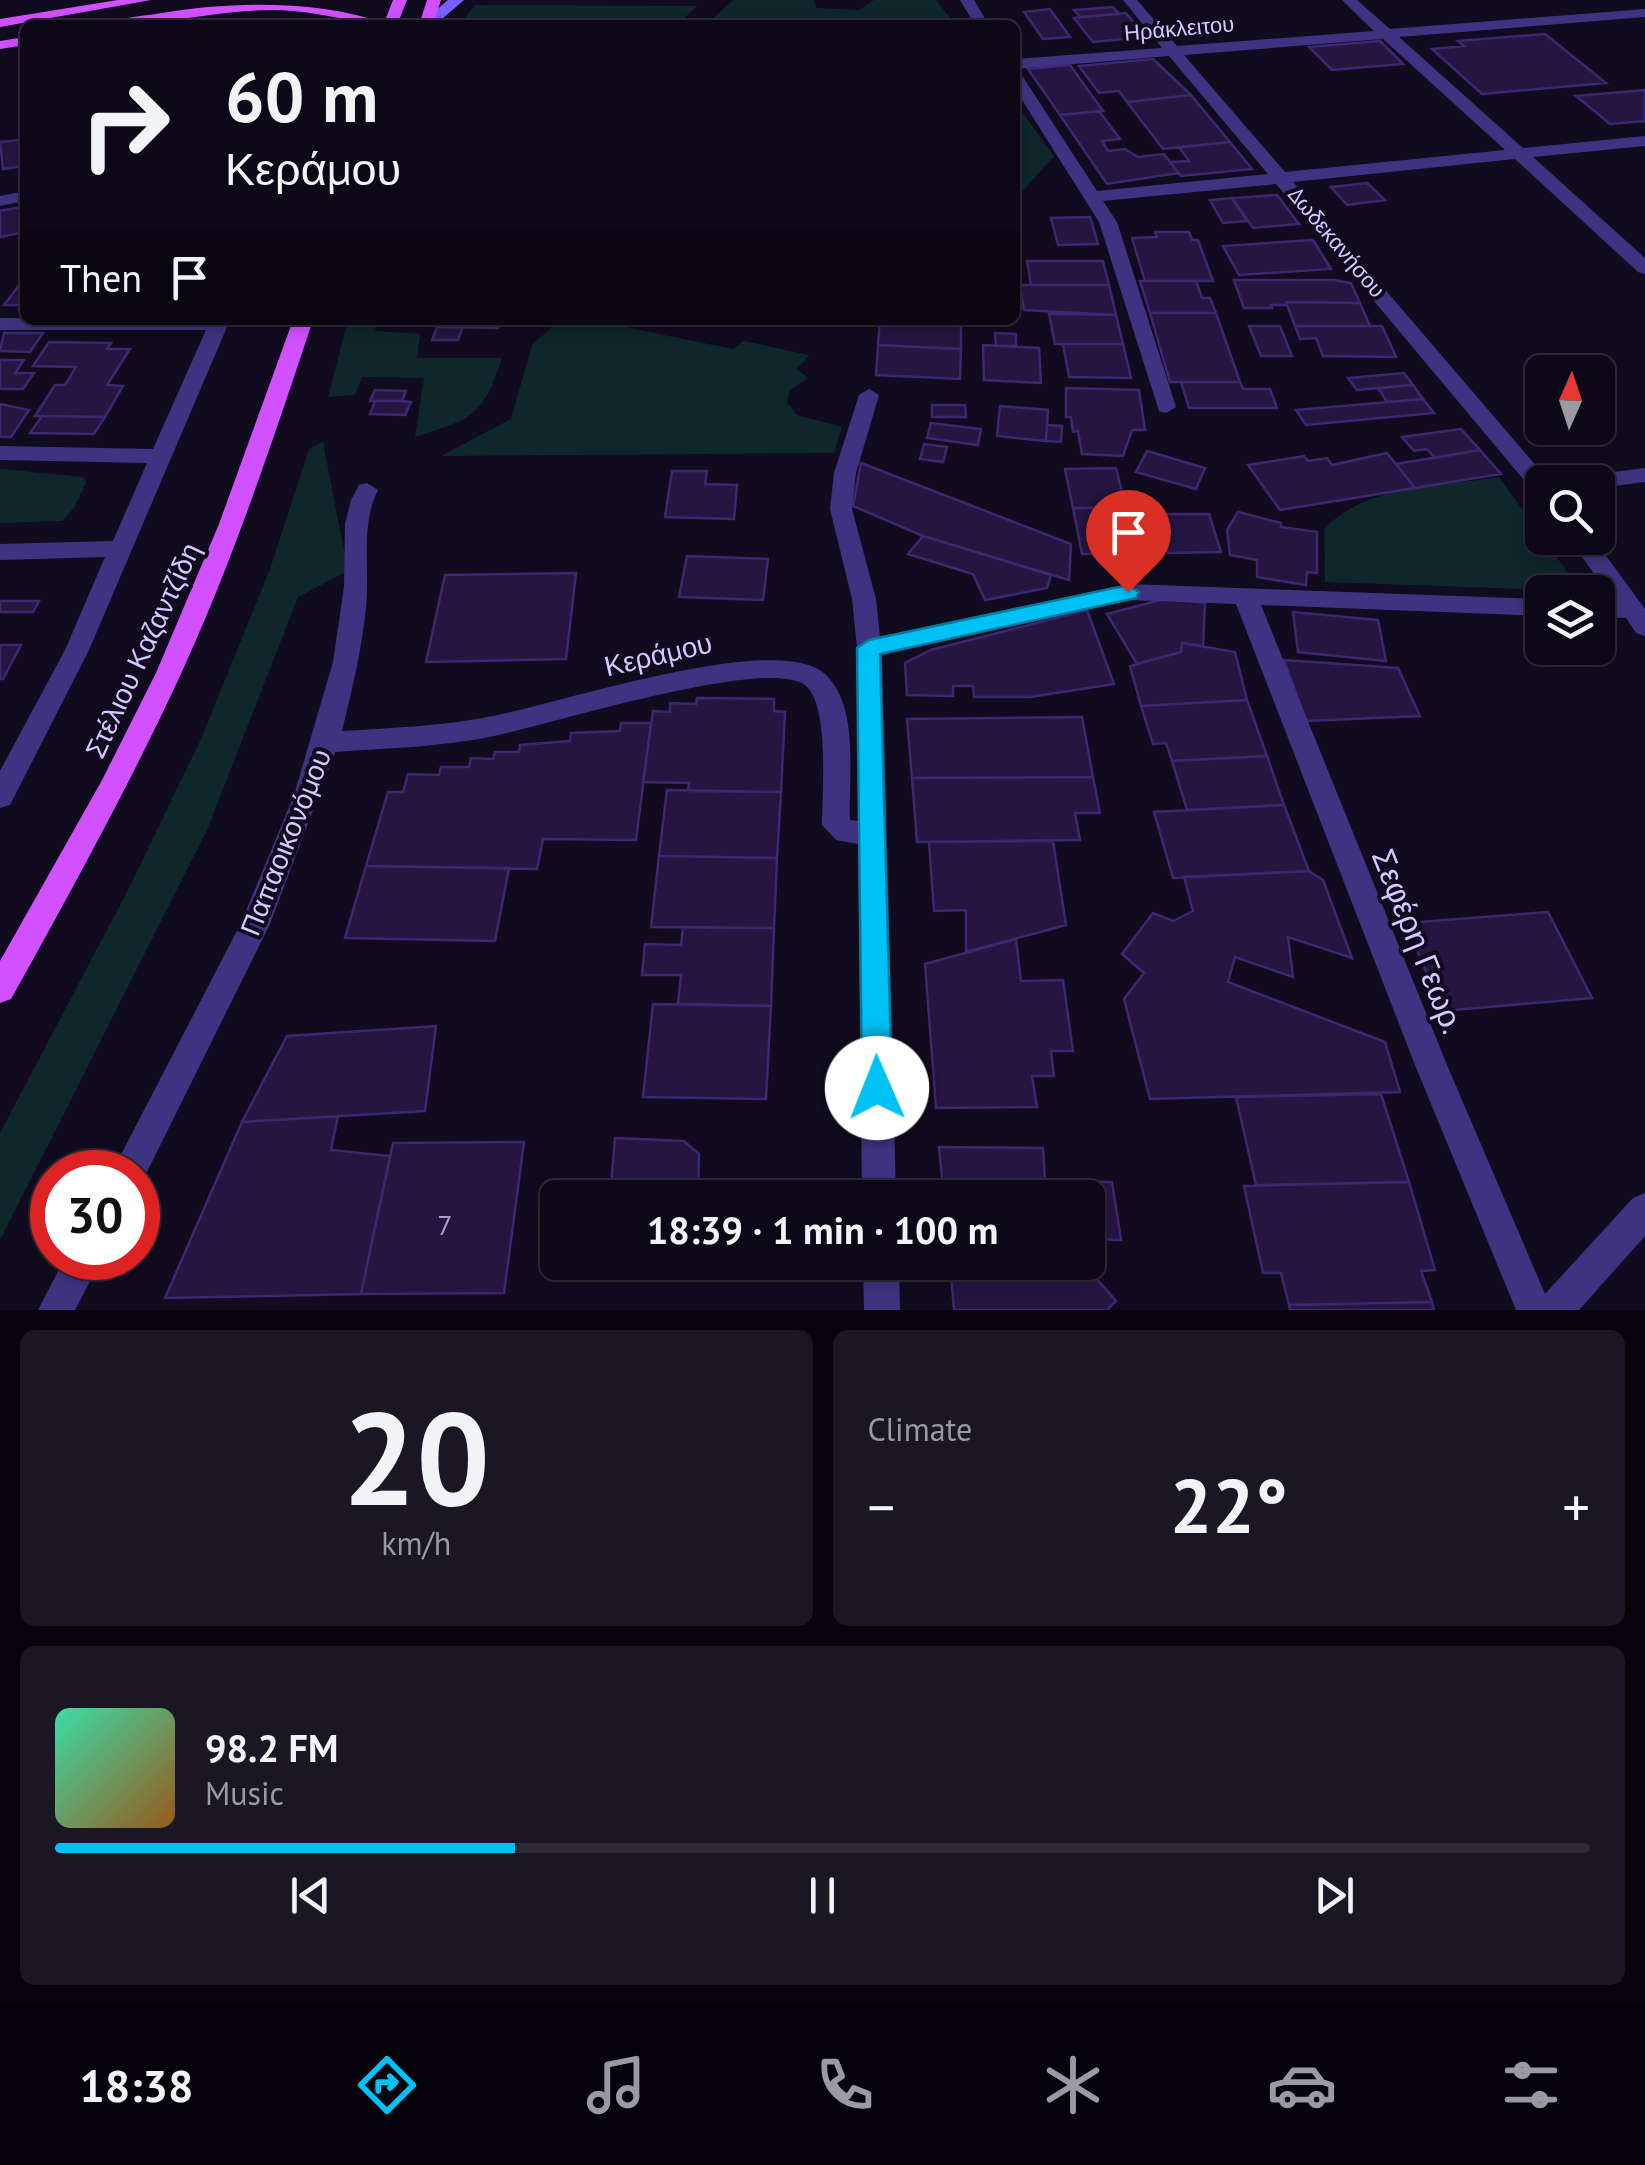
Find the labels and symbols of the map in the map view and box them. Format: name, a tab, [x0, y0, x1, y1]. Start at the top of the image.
street label: Ηράκλειτου	[1123, 9, 1235, 47]
street label: Δωδεκανήσου	[1282, 181, 1392, 303]
north arrow	[1525, 355, 1615, 445]
pin	[1086, 490, 1171, 593]
street label: Στέλιου Καζαντζίδη	[76, 536, 208, 764]
street label: Κεράμου	[600, 624, 716, 684]
street label: Παπαοικονόμου	[231, 743, 339, 941]
street label: Σεφέρη Γεωρ.	[1363, 842, 1475, 1040]
position arrow	[825, 1036, 929, 1140]
speed limit sign: 30	[30, 1150, 160, 1280]
house number: 7	[437, 1206, 453, 1243]

